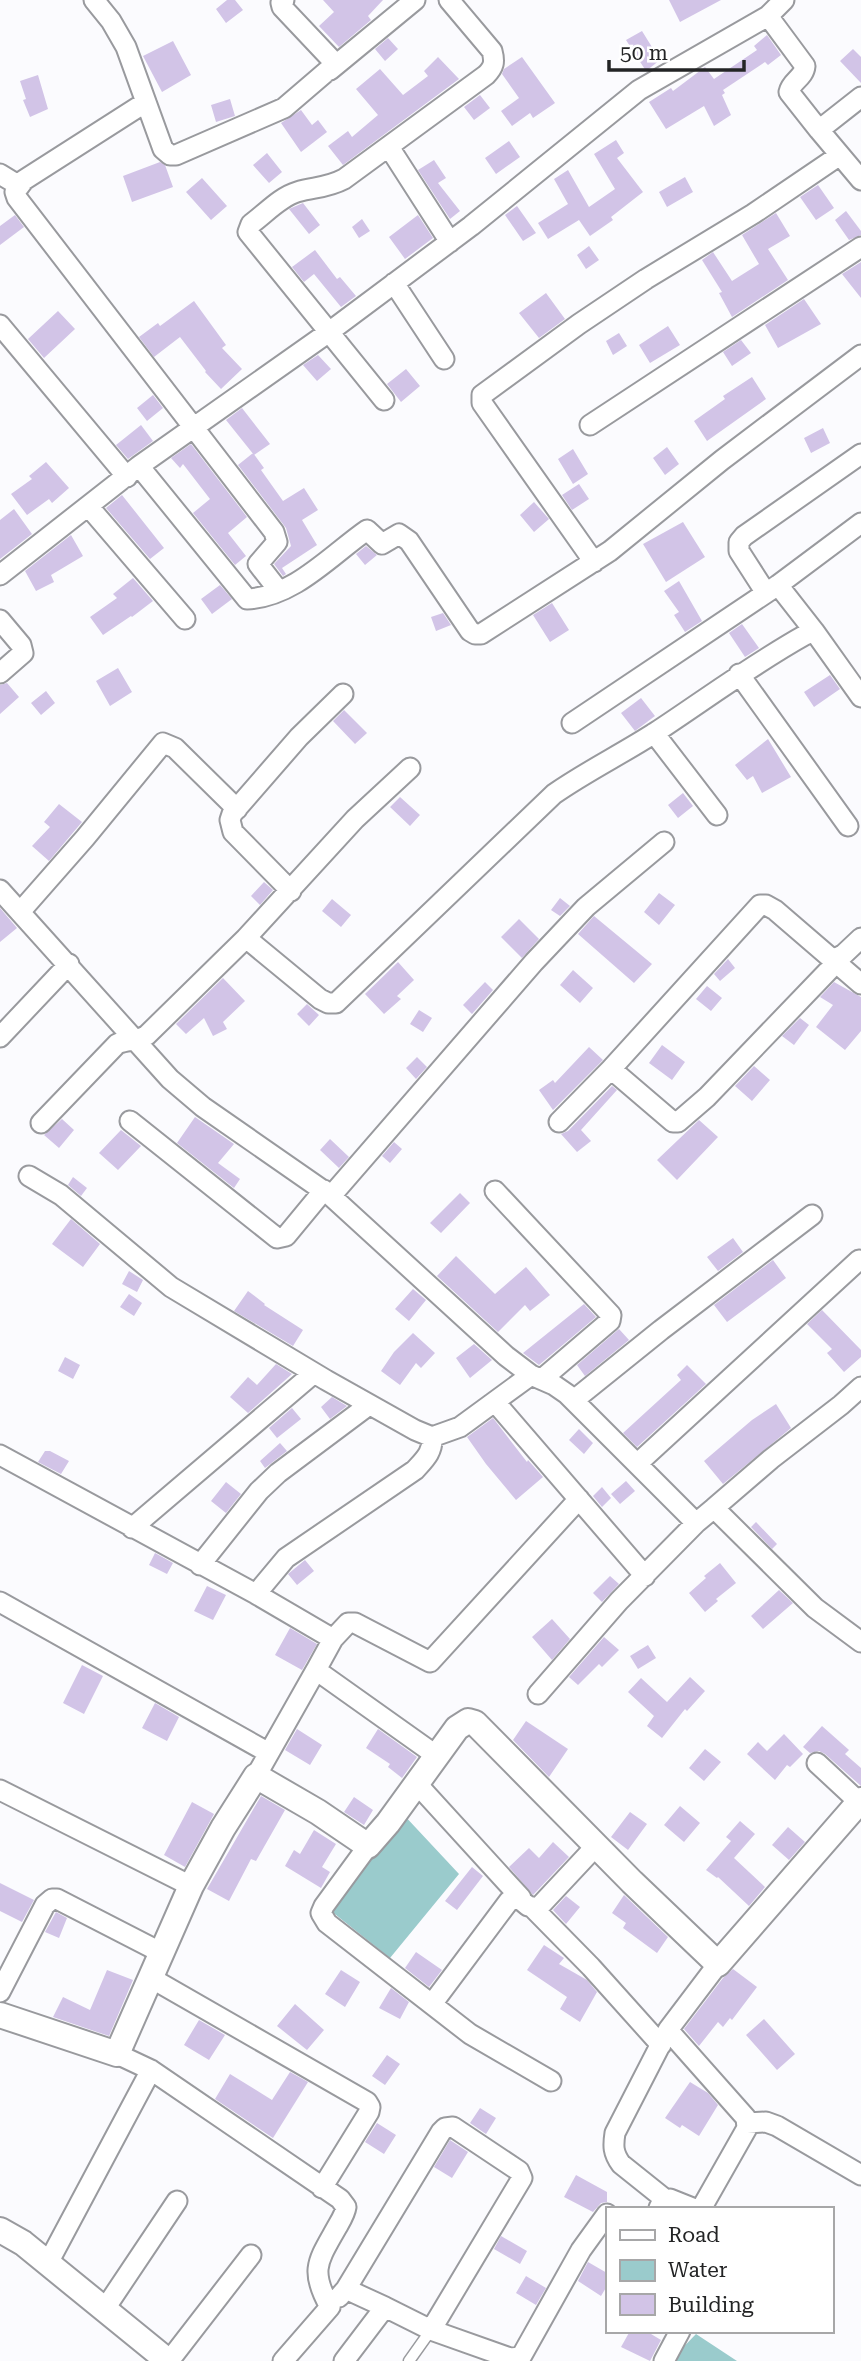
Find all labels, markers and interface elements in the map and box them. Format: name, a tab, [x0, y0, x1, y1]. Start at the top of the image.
scale bar	[609, 28, 744, 72]
text: 50 m	[620, 41, 668, 65]
legend	[606, 2207, 833, 2333]
text: Road	[668, 2223, 720, 2247]
text: Water	[668, 2258, 728, 2282]
text: Building	[668, 2293, 754, 2317]

